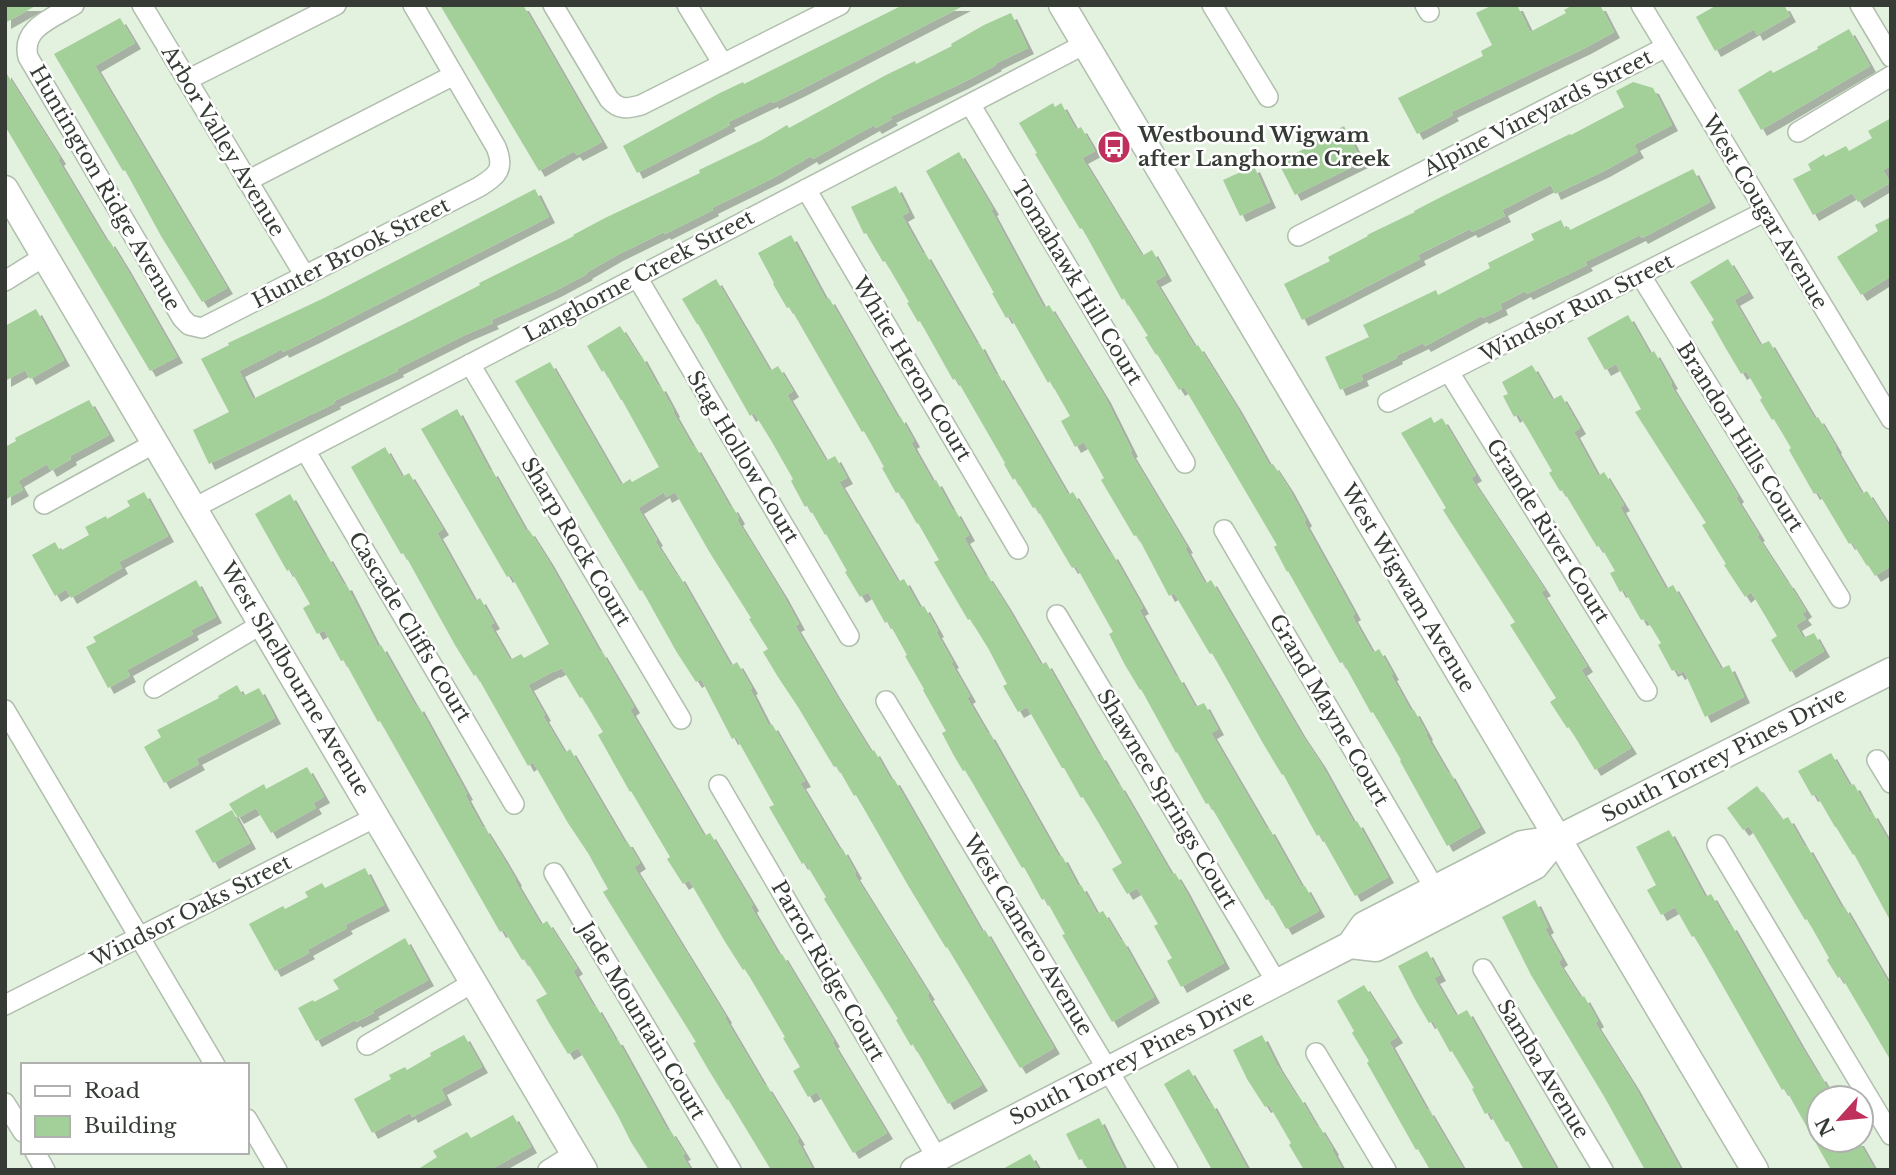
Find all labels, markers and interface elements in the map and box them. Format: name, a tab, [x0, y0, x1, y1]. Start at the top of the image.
street label: Arbor Valley Avenue	[155, 40, 290, 241]
street label: Alpine Vineyards Street	[1418, 44, 1657, 183]
street label: Huntington Ridge Avenue	[24, 61, 186, 315]
street label: West Cougar Avenue	[1696, 109, 1833, 314]
place label: Westbound Wigwam after Langhorne Creek	[1137, 122, 1391, 172]
bus stop icon: Westbound Wigwam after Langhorne Creek	[1095, 128, 1133, 166]
street label: Tomahawk Hill Court	[1006, 176, 1148, 390]
street label: Hunter Brook Street	[248, 192, 454, 314]
street label: Langhorne Creek Street	[519, 204, 759, 348]
street label: Windsor Run Street	[1475, 248, 1678, 368]
street label: White Heron Court	[846, 271, 977, 466]
street label: Brandon Hills Court	[1671, 337, 1809, 537]
street label: Stag Hollow Court	[681, 366, 805, 548]
street label: Grande River Court	[1481, 434, 1615, 628]
street label: Sharp Rock Court	[515, 453, 637, 631]
street label: West Wigwam Avenue	[1335, 478, 1481, 697]
street label: Cascade Cliffs Court	[343, 527, 477, 727]
street label: West Shelbourne Avenue	[214, 556, 375, 801]
street label: Grand Mayne Court	[1263, 609, 1395, 811]
street label: South Torrey Pines Drive	[1597, 682, 1851, 828]
street label: Shawnee Springs Court	[1091, 684, 1243, 914]
street label: West Camero Avenue	[957, 829, 1098, 1040]
street label: Windsor Oaks Street	[85, 849, 296, 973]
street label: Parrot Ridge Court	[766, 876, 890, 1066]
street label: Jade Mountain Court	[571, 915, 711, 1125]
street label: South Torrey Pines Drive	[1005, 985, 1259, 1131]
street label: Samba Avenue	[1491, 995, 1595, 1143]
legend	[21, 1063, 248, 1154]
text: Road	[84, 1078, 140, 1104]
north arrow	[1805, 1084, 1875, 1154]
text: Building	[84, 1113, 177, 1139]
text: N	[1811, 1113, 1840, 1140]

